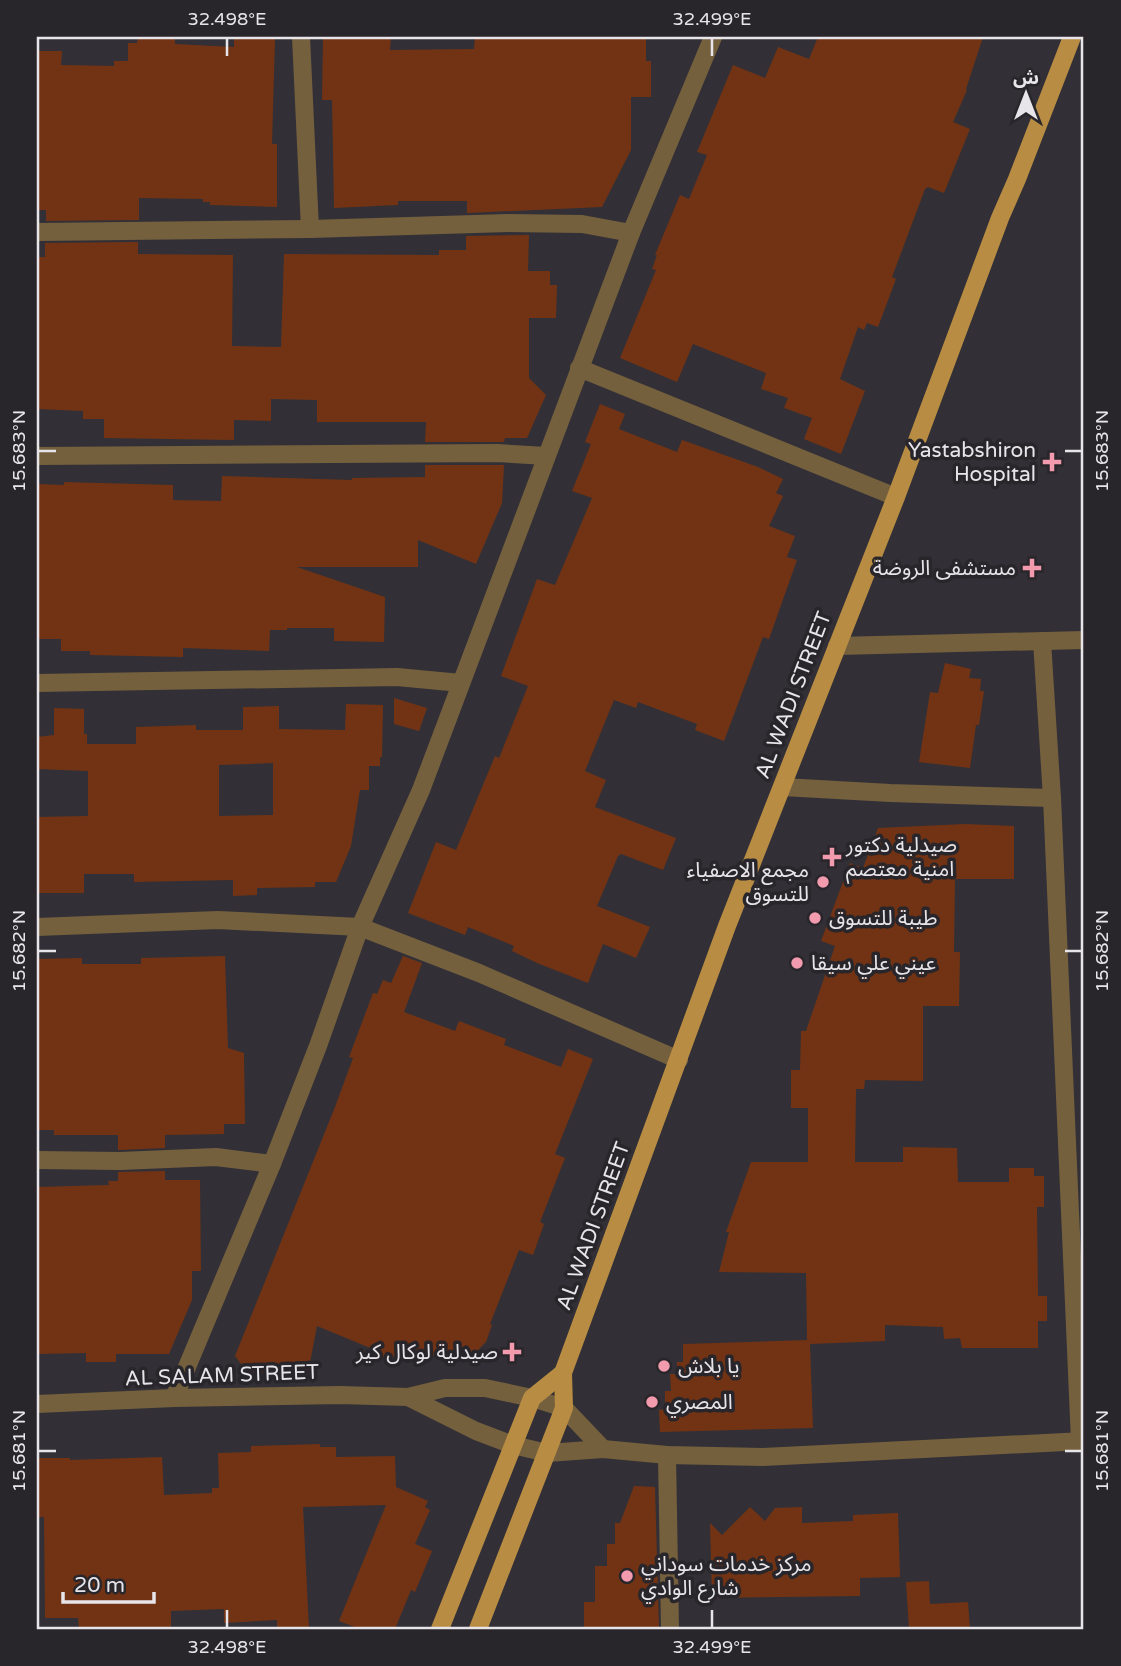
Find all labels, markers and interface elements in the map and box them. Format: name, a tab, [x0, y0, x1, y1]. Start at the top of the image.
text: 32.498°E	[187, 8, 267, 30]
text: 32.499°E	[672, 8, 752, 30]
north arrow	[992, 60, 1062, 130]
text: ش	[1013, 67, 1039, 89]
text: 15.683°N	[8, 410, 30, 492]
text: 15.683°N	[1091, 410, 1113, 492]
place label: Yastabshiron Hospital	[908, 438, 1036, 487]
marker: Yastabshiron Hospital	[1042, 452, 1062, 472]
place label: مستشفى الروضة	[873, 556, 1016, 581]
marker: مستشفى الروضة	[1022, 558, 1042, 578]
street label: AL WADI STREET	[750, 608, 837, 782]
place label: صيدلية دكتور امنية معتصم	[845, 833, 957, 884]
marker: صيدلية دكتور امنية معتصم	[824, 849, 840, 865]
place label: مجمع الاصفياء للتسوق	[687, 858, 809, 907]
marker: مجمع الاصفياء للتسوق	[815, 874, 831, 890]
place label: طيبة للتسوق	[829, 906, 938, 931]
text: 15.682°N	[8, 910, 30, 992]
marker: طيبة للتسوق	[807, 910, 823, 926]
text: 15.682°N	[1091, 910, 1113, 992]
place label: عيني علي سيقا	[811, 951, 936, 979]
marker: عيني علي سيقا	[789, 955, 805, 971]
street label: AL WADI STREET	[551, 1139, 636, 1314]
place label: صيدلية لوكال كير	[355, 1340, 498, 1365]
marker: صيدلية لوكال كير	[504, 1344, 520, 1360]
place label: يا بلاش	[678, 1354, 739, 1379]
marker: يا بلاش	[656, 1358, 672, 1374]
street label: AL SALAM STREET	[124, 1360, 320, 1391]
place label: المصري	[666, 1390, 733, 1418]
marker: المصري	[644, 1394, 660, 1410]
text: 15.681°N	[8, 1410, 30, 1492]
text: 15.681°N	[1091, 1410, 1113, 1492]
place label: مركز خدمات سوداني شارع الوادي	[641, 1552, 811, 1604]
scale bar	[63, 1561, 154, 1605]
marker: مركز خدمات سوداني شارع الوادي	[619, 1568, 635, 1584]
text: 20 m	[74, 1573, 125, 1598]
text: 32.498°E	[187, 1636, 267, 1658]
text: 32.499°E	[672, 1636, 752, 1658]

